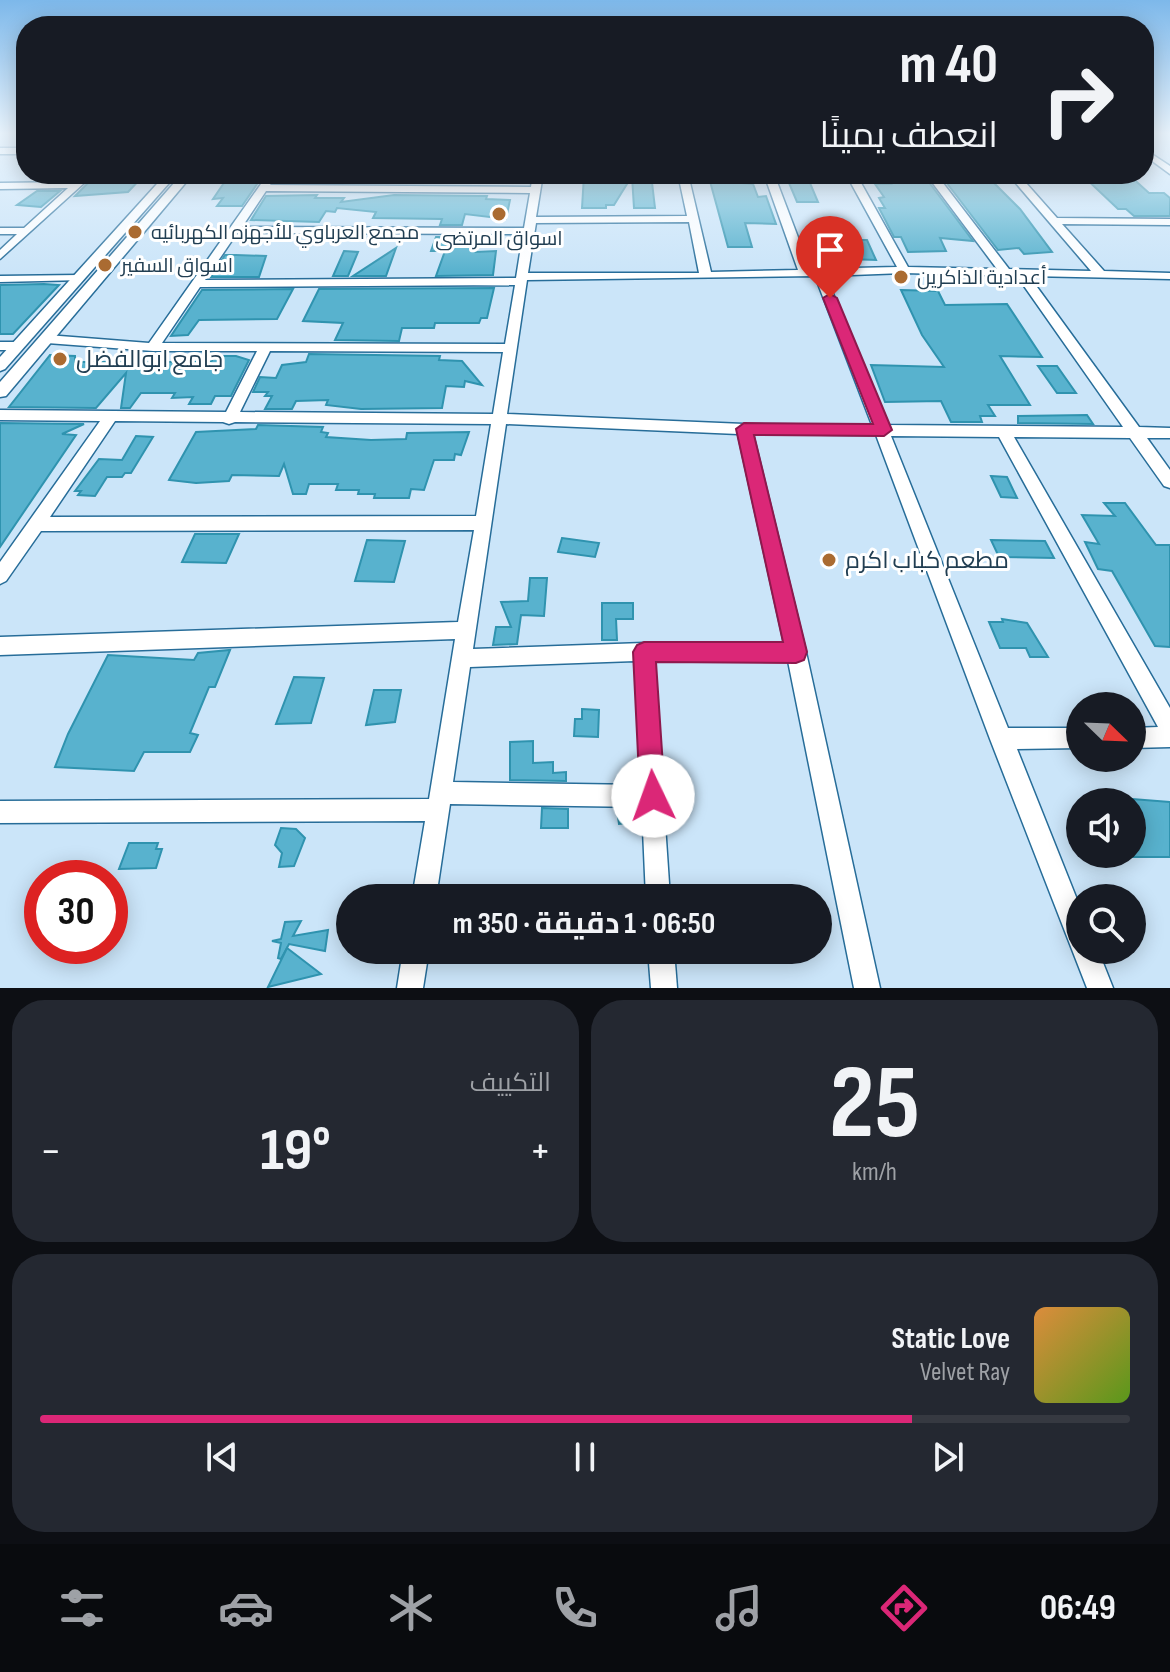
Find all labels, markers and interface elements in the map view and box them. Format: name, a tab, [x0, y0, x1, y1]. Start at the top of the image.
text: 40 m	[899, 32, 998, 99]
icon: right	[1026, 48, 1130, 152]
text: انعطف يمينًا	[819, 115, 998, 158]
marker: اسواق المرتضى	[490, 205, 508, 223]
pin	[796, 216, 864, 298]
place label: مجمع العرباوي للأجهزه الكهربائيه	[151, 221, 419, 248]
marker: مجمع العرباوي للأجهزه الكهربائيه	[126, 223, 144, 241]
place label: اسواق المرتضى	[435, 227, 563, 251]
icon: arrive	[808, 228, 852, 272]
place label: اسواق السفير	[120, 254, 233, 278]
marker: اسواق السفير	[96, 256, 114, 274]
place label: أعدادية الذاكرين	[917, 265, 1046, 290]
marker: أعدادية الذاكرين	[892, 268, 910, 286]
place label: جامع ابوالفضل	[76, 345, 223, 375]
marker: جامع ابوالفضل	[51, 350, 69, 368]
place label: مطعم كباب اكرم	[845, 546, 1009, 576]
marker: مطعم كباب اكرم	[820, 551, 838, 569]
north arrow	[1066, 692, 1146, 772]
map controls	[1066, 692, 1146, 964]
position arrow	[611, 754, 695, 838]
button: sound	[1066, 788, 1146, 868]
speed limit sign: 30	[24, 860, 128, 964]
button: search	[1066, 884, 1146, 964]
text: 06:50 · 1 دقيقة · 350 m	[453, 906, 715, 942]
text: 25	[829, 1042, 920, 1167]
text: التكييف	[469, 1068, 551, 1099]
text: 19°	[260, 1115, 331, 1187]
text: −	[40, 1125, 62, 1178]
text: +	[529, 1125, 551, 1178]
text: km/h	[852, 1157, 897, 1188]
text: Static Love	[891, 1321, 1010, 1357]
text: Velvet Ray	[920, 1357, 1010, 1388]
icon: previous	[200, 1435, 244, 1479]
icon: pause	[563, 1435, 607, 1479]
icon: next	[926, 1435, 970, 1479]
icon: filters	[54, 1580, 110, 1636]
icon: car	[218, 1580, 274, 1636]
icon: climate	[383, 1580, 439, 1636]
icon: phone	[547, 1580, 603, 1636]
icon: music	[711, 1580, 767, 1636]
icon: directions	[876, 1580, 932, 1636]
text: 06:49	[1040, 1587, 1116, 1630]

